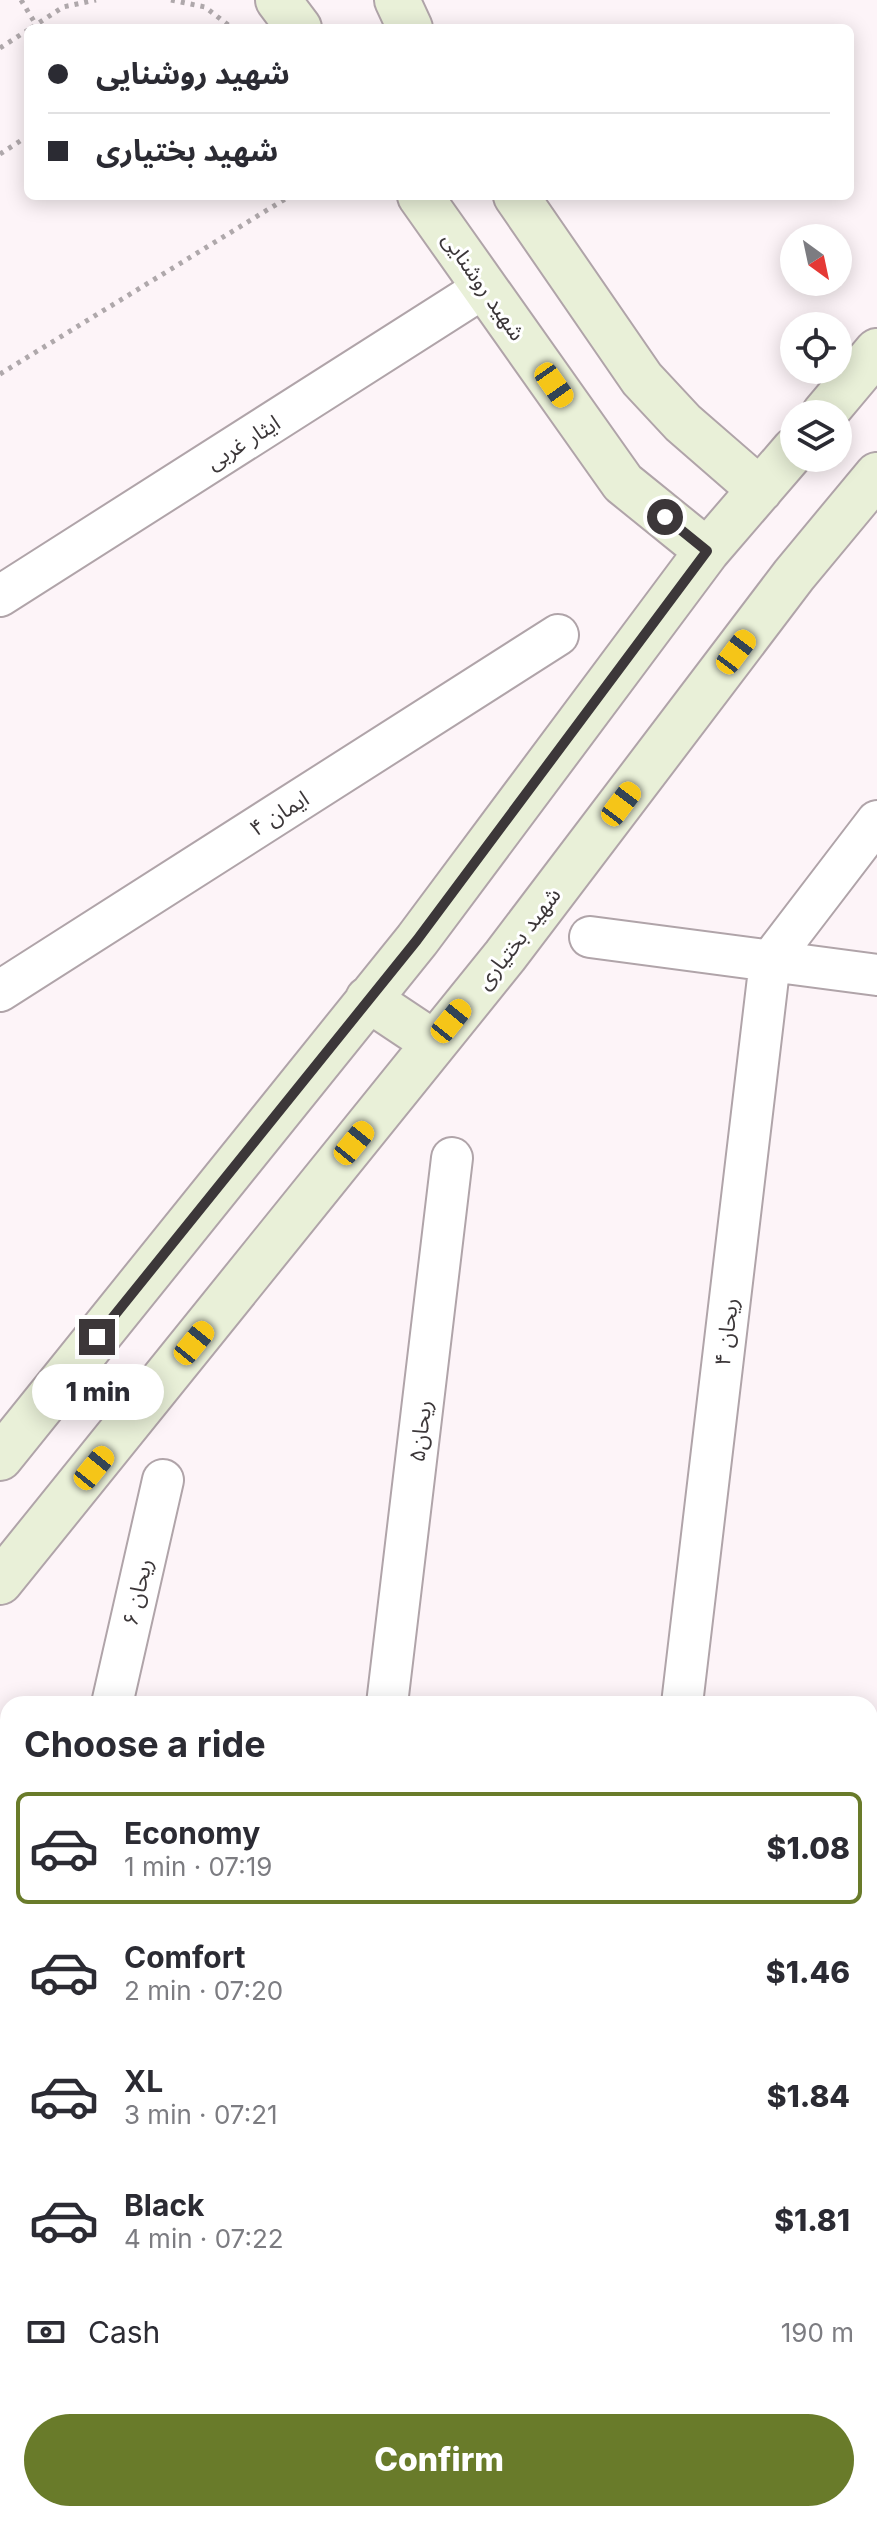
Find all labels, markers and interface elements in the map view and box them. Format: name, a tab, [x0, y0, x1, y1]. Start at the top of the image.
text: شهید روشنایی	[96, 55, 290, 91]
text: شهید بختیاری	[96, 132, 278, 168]
north arrow	[780, 224, 852, 296]
map controls	[780, 224, 852, 472]
street label: شهید روشنایی	[436, 227, 531, 346]
button: locate	[780, 312, 852, 384]
car	[530, 358, 578, 412]
button: layers	[780, 400, 852, 472]
street label: ایثار غربی	[201, 409, 285, 476]
route start	[647, 499, 683, 535]
car	[712, 626, 760, 678]
car	[597, 778, 645, 830]
street label: ایمان ۴	[245, 785, 313, 841]
street label: شهید بختیاری	[470, 882, 567, 995]
car	[427, 995, 475, 1047]
car	[330, 1117, 378, 1169]
street label: ریحان ۴	[709, 1297, 744, 1368]
car	[170, 1317, 218, 1369]
route end	[79, 1319, 115, 1355]
callout: 1 min	[31, 1365, 163, 1421]
text: 1 min	[65, 1376, 131, 1407]
street label: ریحان۵	[403, 1399, 438, 1464]
car	[70, 1442, 118, 1494]
street label: ریحان ۶	[117, 1556, 158, 1628]
text: Choose a ride	[24, 1722, 266, 1766]
icon: car	[28, 1812, 100, 1884]
text: Economy	[124, 1815, 260, 1851]
text: $1.08	[767, 1830, 850, 1866]
text: 1 min · 07:19	[124, 1851, 272, 1882]
icon: car	[28, 1936, 100, 2008]
text: Comfort	[124, 1939, 245, 1975]
text: $1.46	[766, 1954, 850, 1990]
text: 2 min · 07:20	[124, 1975, 283, 2006]
icon: car	[28, 2060, 100, 2132]
text: XL	[124, 2063, 163, 2099]
text: $1.84	[767, 2078, 850, 2114]
text: 3 min · 07:21	[124, 2099, 278, 2130]
icon: car	[28, 2184, 100, 2256]
text: Black	[124, 2187, 204, 2223]
text: $1.81	[774, 2202, 850, 2238]
text: 4 min · 07:22	[124, 2223, 284, 2254]
icon: cash	[24, 2310, 68, 2354]
text: Cash	[88, 2314, 160, 2350]
text: 190 m	[781, 2317, 854, 2348]
button: Confirm	[24, 2414, 854, 2506]

